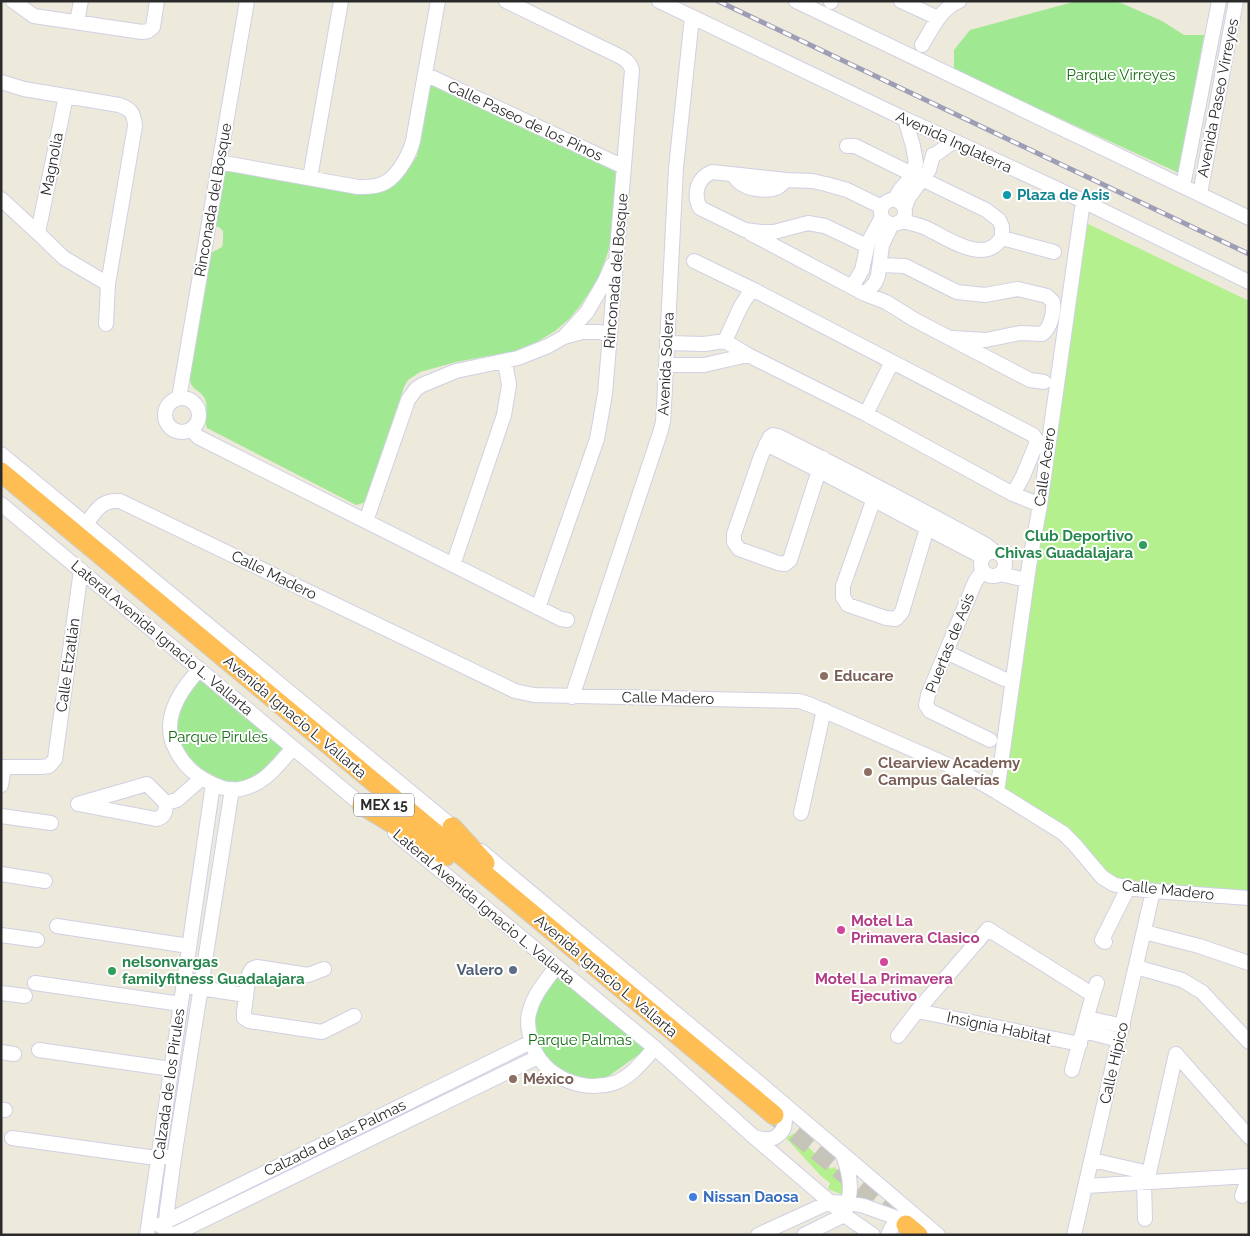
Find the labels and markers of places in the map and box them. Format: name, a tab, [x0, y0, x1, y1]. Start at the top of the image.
place label: Plaza de Asis	[1017, 186, 1110, 204]
marker: Plaza de Asis	[1001, 189, 1013, 201]
place label: Club Deportivo Chivas Guadalajara	[995, 527, 1133, 562]
marker: Club Deportivo Chivas Guadalajara	[1137, 539, 1149, 551]
place label: Educare	[834, 667, 894, 685]
marker: Educare	[818, 670, 830, 682]
place label: Clearview Academy Campus Galerías	[878, 754, 1021, 789]
marker: Clearview Academy Campus Galerías	[862, 766, 874, 778]
place label: Motel La Primavera Clasico	[851, 912, 980, 947]
marker: Motel La Primavera Clasico	[835, 924, 847, 936]
place label: nelsonvargas familyfitness Guadalajara	[122, 953, 305, 988]
marker: Motel La Primavera Ejecutivo	[878, 956, 890, 968]
place label: Valero	[457, 961, 503, 979]
marker: Valero	[507, 964, 519, 976]
marker: nelsonvargas familyfitness Guadalajara	[106, 965, 118, 977]
place label: Motel La Primavera Ejecutivo	[815, 970, 953, 1005]
place label: México	[523, 1070, 574, 1088]
marker: México	[507, 1073, 519, 1085]
place label: Nissan Daosa	[703, 1188, 799, 1206]
marker: Nissan Daosa	[687, 1191, 699, 1203]

